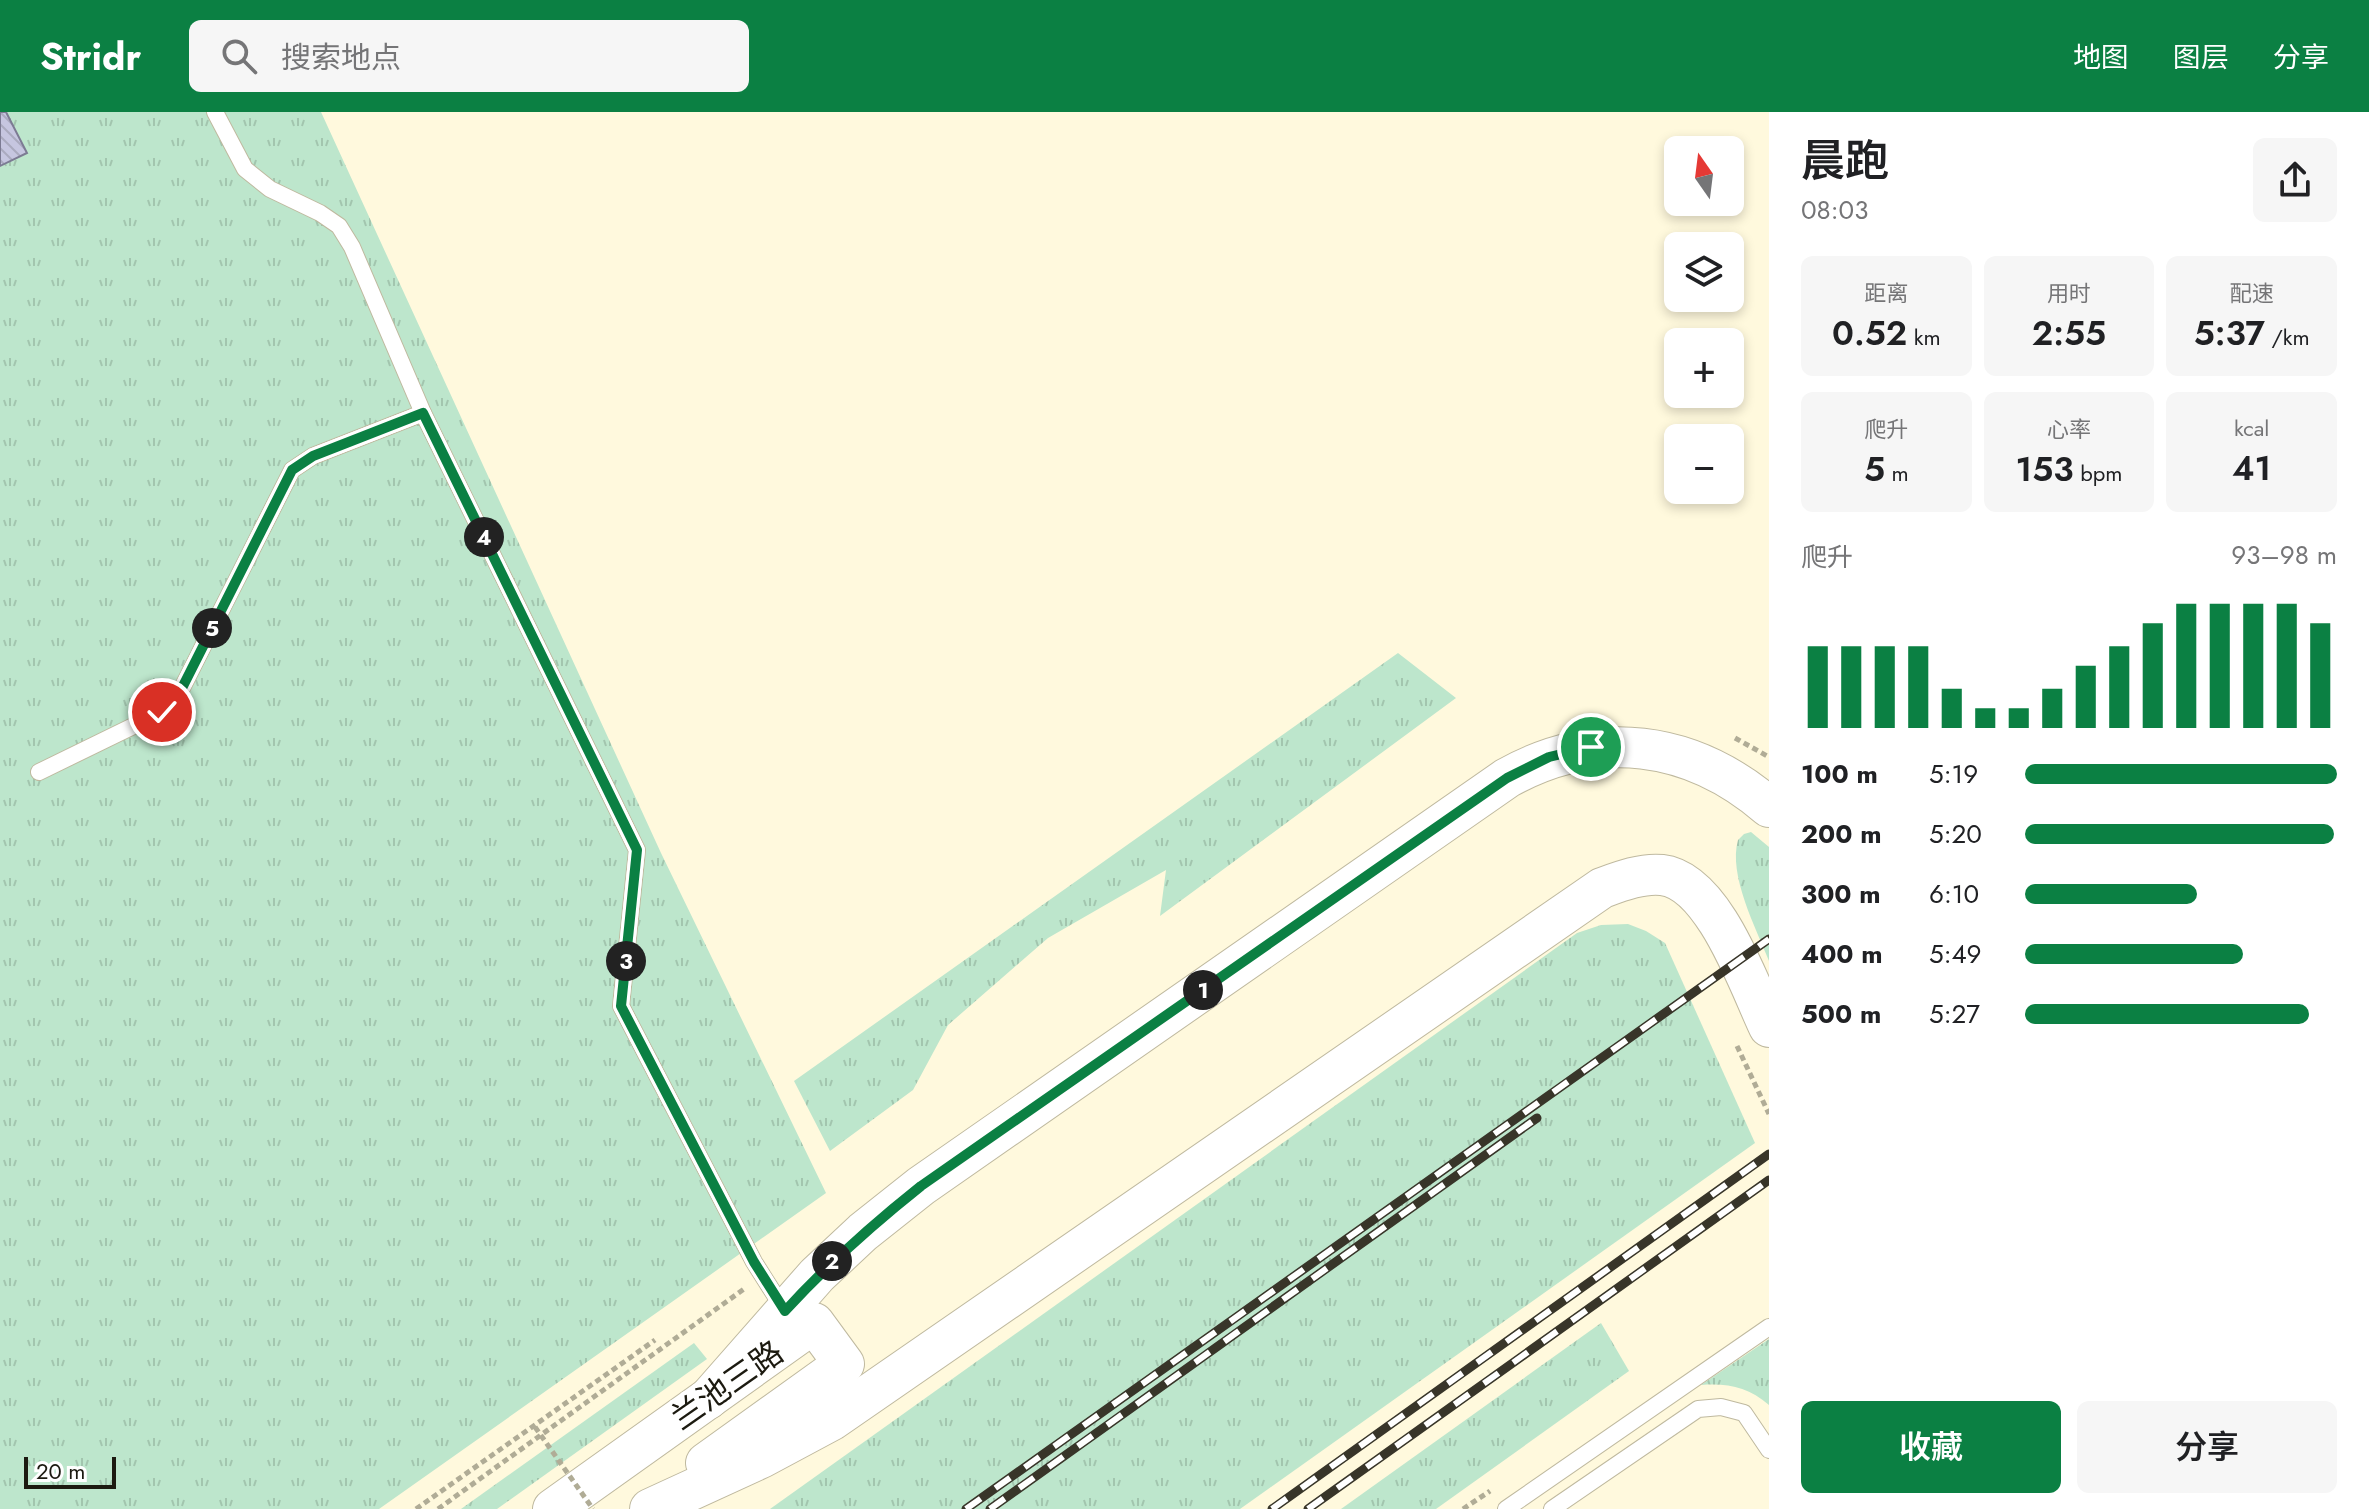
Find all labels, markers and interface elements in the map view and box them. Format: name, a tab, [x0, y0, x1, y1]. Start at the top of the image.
search box	[189, 20, 749, 92]
text: Stridr	[40, 29, 141, 84]
icon: search	[217, 34, 261, 78]
text: 搜索地点	[281, 36, 401, 79]
text: 地图	[2073, 37, 2129, 78]
text: 图层	[2173, 37, 2229, 78]
text: 分享	[2273, 37, 2329, 78]
text: 晨跑	[1801, 129, 1889, 193]
north arrow	[1664, 136, 1744, 216]
map controls	[1664, 136, 1744, 504]
button: share	[2253, 138, 2337, 222]
text: 08:03	[1801, 191, 1868, 229]
button: layers	[1664, 232, 1744, 312]
text: 距离	[1864, 277, 1908, 309]
text: 用时	[2047, 277, 2091, 309]
text: 配速	[2230, 277, 2274, 309]
text: 0.52	[1832, 309, 1907, 358]
text: 2:55	[2032, 309, 2106, 358]
text: 5:37	[2194, 309, 2265, 358]
text: km	[1907, 321, 1941, 353]
text: /km	[2265, 321, 2310, 353]
button: +	[1664, 328, 1744, 408]
text: kcal	[2234, 412, 2269, 444]
text: 爬升	[1864, 413, 1908, 445]
text: 心率	[2047, 413, 2091, 445]
button: −	[1664, 424, 1744, 504]
text: 41	[2232, 444, 2271, 493]
text: 5	[1864, 445, 1885, 494]
text: 153	[2016, 445, 2074, 494]
text: m	[1885, 457, 1909, 489]
text: bpm	[2074, 457, 2122, 489]
pin: 4	[464, 517, 504, 557]
text: 4	[476, 521, 492, 553]
text: 93–98 m	[2231, 536, 2337, 574]
text: 爬升	[1801, 538, 1853, 576]
pin: 5	[192, 608, 232, 648]
text: 5	[205, 612, 219, 644]
pin	[128, 678, 196, 746]
icon: check	[140, 690, 184, 734]
pin	[1557, 713, 1625, 781]
icon: arrive	[1569, 725, 1613, 769]
text: 100 m	[1801, 755, 1878, 793]
text: 5:19	[1929, 755, 1978, 793]
text: 200 m	[1801, 815, 1882, 853]
text: 5:20	[1929, 815, 1982, 853]
text: 300 m	[1801, 875, 1881, 913]
text: 6:10	[1929, 875, 1979, 913]
text: 400 m	[1801, 935, 1883, 973]
text: 5:49	[1929, 935, 1982, 973]
pin: 3	[606, 941, 646, 981]
text: 3	[619, 945, 633, 977]
pin: 1	[1183, 970, 1223, 1010]
text: 1	[1197, 974, 1209, 1006]
text: 500 m	[1801, 995, 1881, 1033]
text: 5:27	[1929, 995, 1980, 1033]
pin: 2	[812, 1241, 852, 1281]
text: 2	[825, 1245, 839, 1277]
street label: 兰池三路	[661, 1329, 793, 1441]
button: 收藏	[1801, 1401, 2061, 1493]
button: 分享	[2077, 1401, 2337, 1493]
scale bar	[24, 1453, 116, 1489]
text: 20 m	[36, 1455, 85, 1487]

